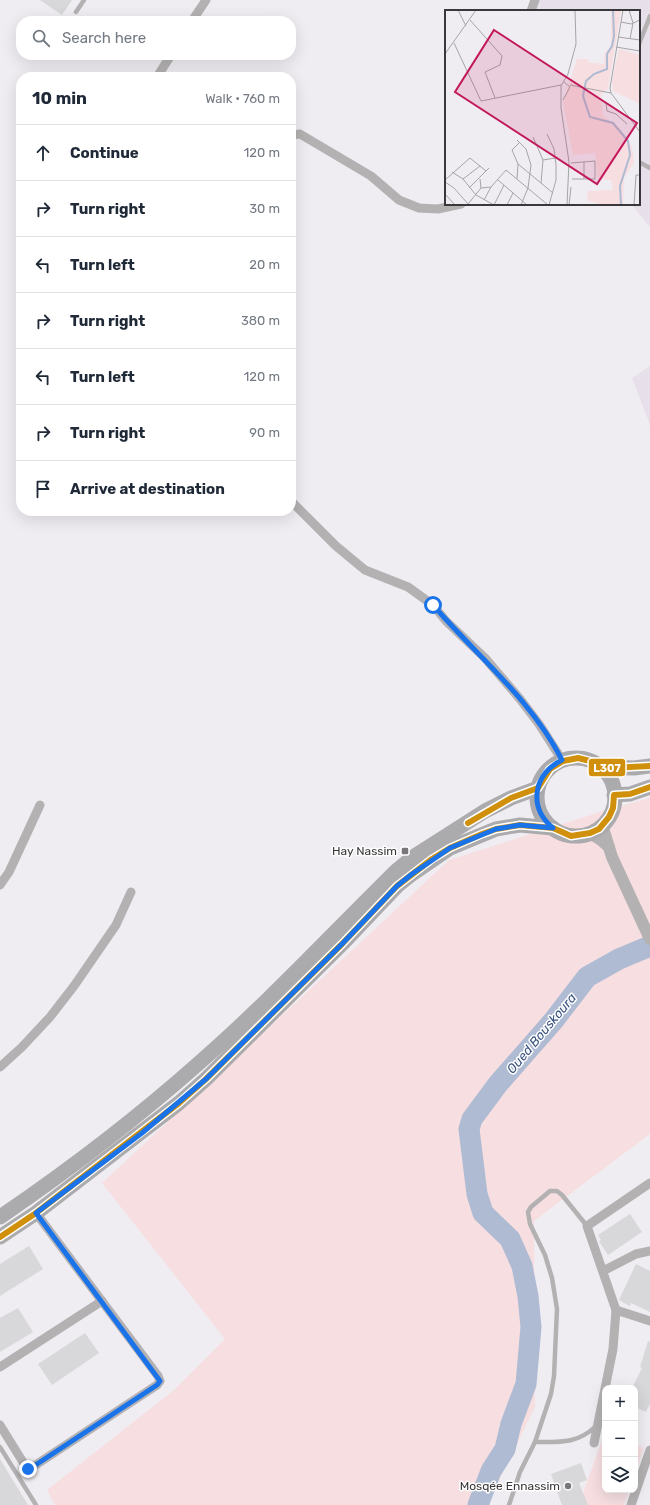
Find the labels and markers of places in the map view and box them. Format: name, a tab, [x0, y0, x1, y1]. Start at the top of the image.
place label: Hay Nassim	[332, 844, 397, 858]
marker: Hay Nassim	[400, 846, 410, 856]
place label: Mosqée Ennassim	[460, 1479, 560, 1493]
marker: Mosqée Ennassim	[563, 1481, 573, 1491]

